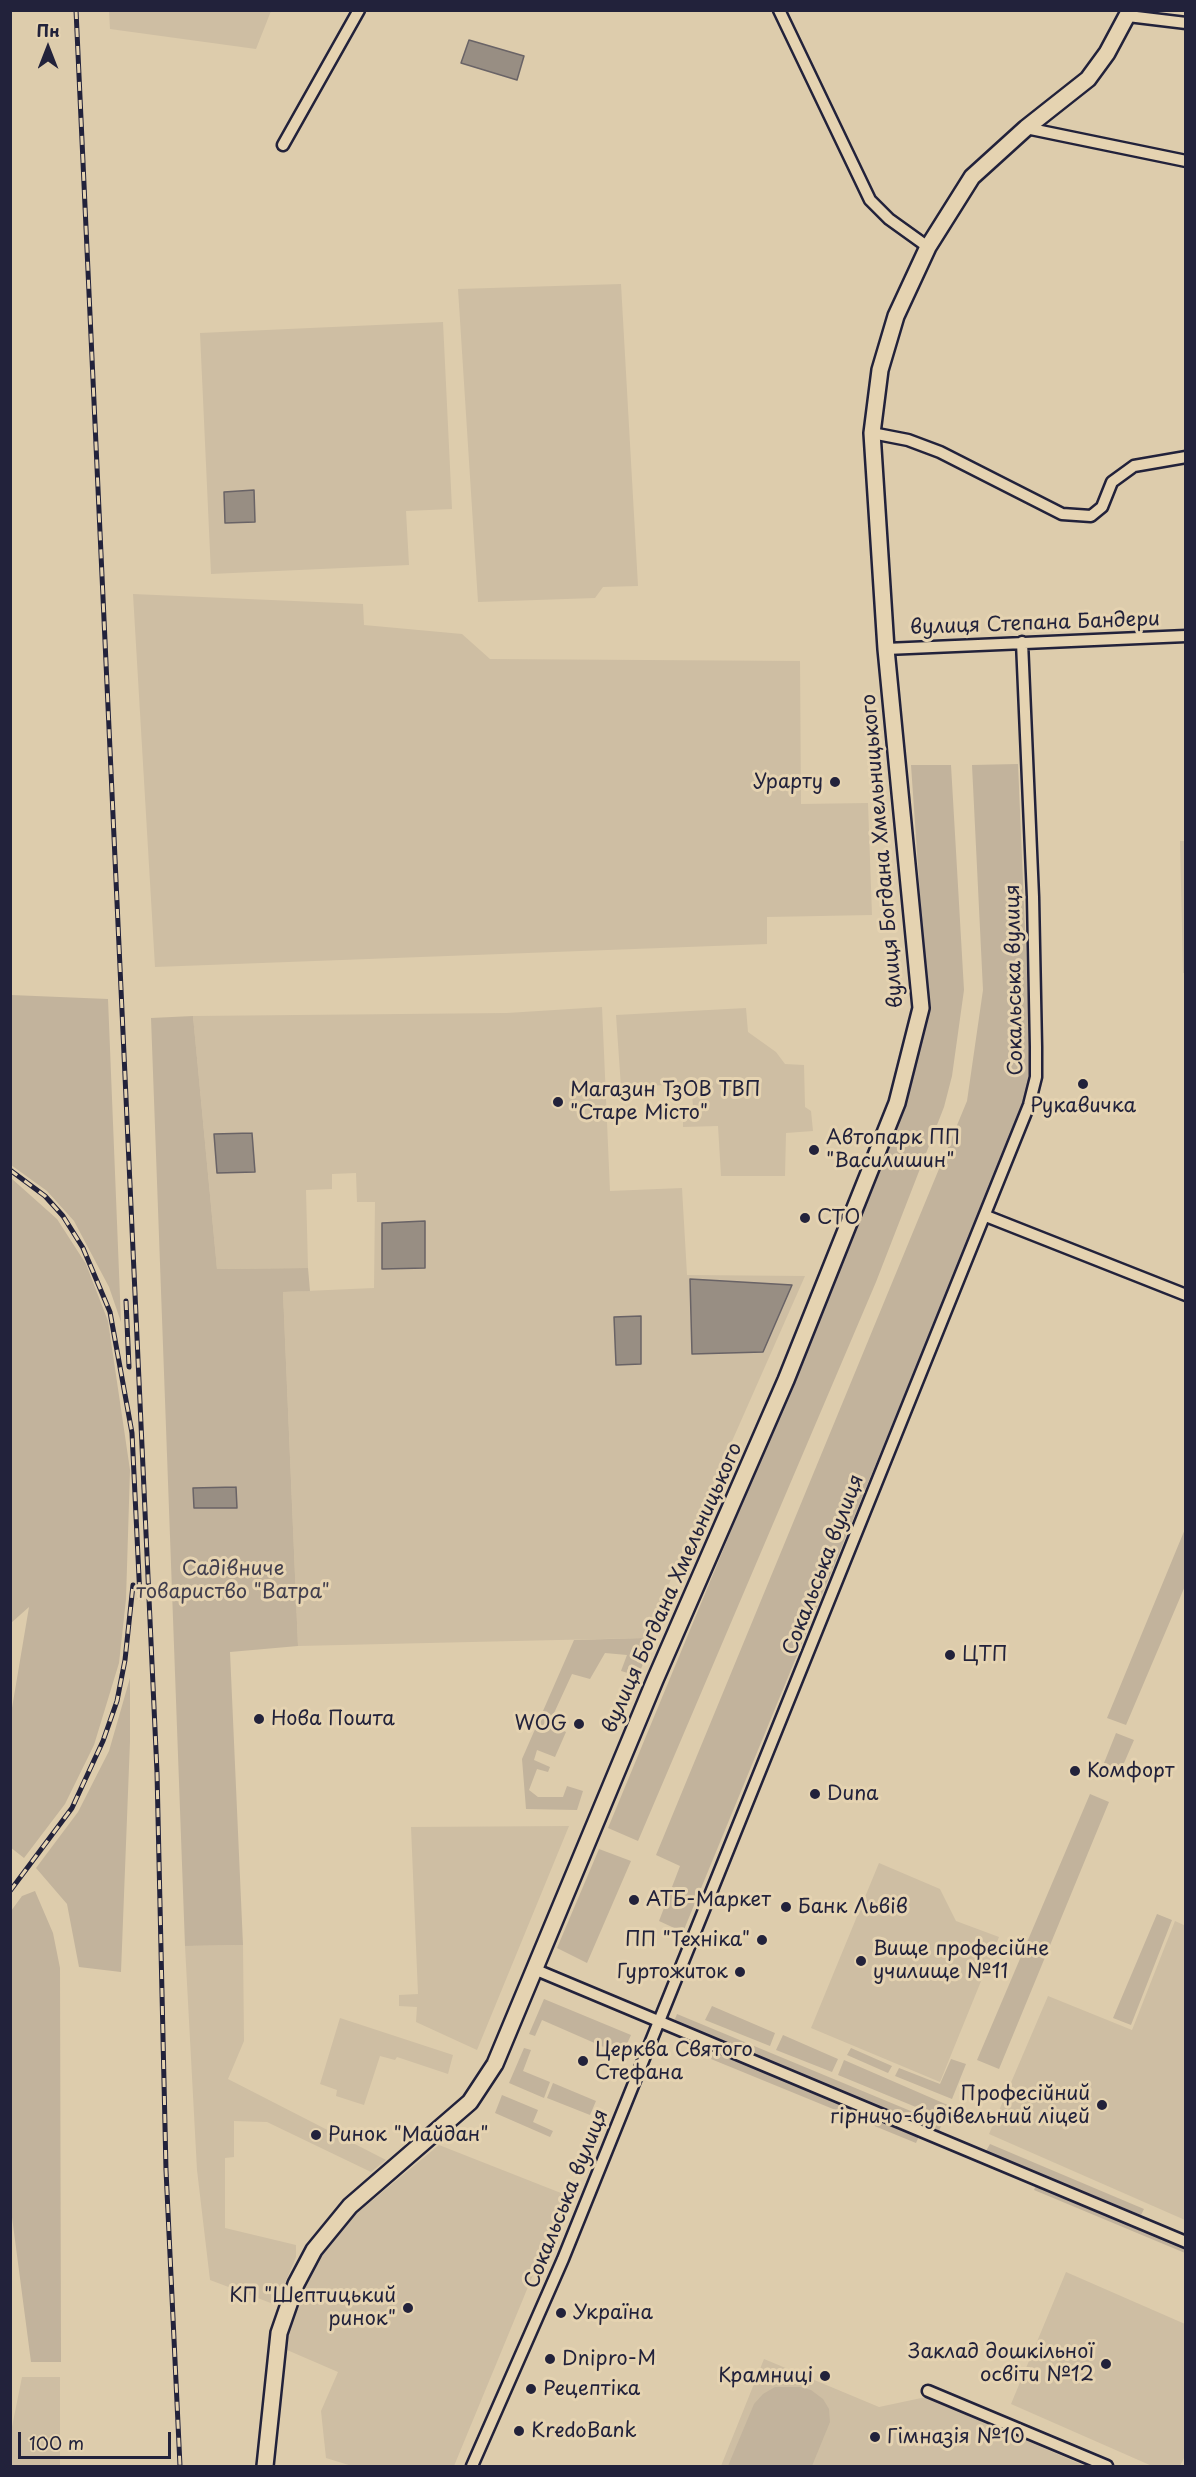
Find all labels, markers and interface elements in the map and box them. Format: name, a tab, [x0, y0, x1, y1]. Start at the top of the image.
north arrow	[18, 18, 78, 78]
text: Пн	[36, 18, 60, 42]
street label: вулиця Степана Бандери	[910, 608, 1160, 640]
street label: вулиця Богдана Хмельницького	[857, 693, 909, 1009]
place label: Урарту	[753, 770, 823, 794]
marker: Урарту	[828, 775, 842, 789]
street label: Сокальська вулиця	[1001, 884, 1029, 1076]
marker: Рукавичка	[1076, 1077, 1090, 1091]
place label: Магазин ТзОВ ТВП "Старе Місто"	[570, 1078, 761, 1125]
place label: Рукавичка	[1030, 1094, 1136, 1118]
marker: Магазин ТзОВ ТВП "Старе Місто"	[551, 1095, 565, 1109]
place label: Автопарк ПП "Василишин"	[826, 1126, 960, 1173]
marker: Автопарк ПП "Василишин"	[807, 1143, 821, 1157]
place label: СТО	[817, 1206, 860, 1230]
marker: СТО	[798, 1211, 812, 1225]
street label: вулиця Богдана Хмельницького	[598, 1439, 748, 1737]
street label: Сокальська вулиця	[779, 1471, 869, 1659]
park label: Садівниче товариство "Ватра"	[136, 1557, 330, 1604]
place label: ЦТП	[962, 1643, 1008, 1667]
marker: ЦТП	[943, 1648, 957, 1662]
place label: Нова Пошта	[271, 1707, 395, 1731]
marker: Нова Пошта	[252, 1712, 266, 1726]
place label: WOG	[515, 1712, 567, 1736]
marker: WOG	[572, 1717, 586, 1731]
place label: Комфорт	[1087, 1759, 1174, 1783]
marker: Комфорт	[1068, 1764, 1082, 1778]
place label: Duna	[827, 1782, 879, 1806]
marker: Duna	[808, 1787, 822, 1801]
place label: АТБ-Маркет	[646, 1888, 771, 1912]
marker: АТБ-Маркет	[627, 1893, 641, 1907]
place label: Банк Львів	[798, 1895, 908, 1919]
marker: Банк Львів	[779, 1900, 793, 1914]
place label: ПП "Техніка"	[625, 1928, 750, 1952]
marker: ПП "Техніка"	[755, 1933, 769, 1947]
place label: Вище професійне училище №11	[873, 1937, 1049, 1984]
marker: Вище професійне училище №11	[854, 1954, 868, 1968]
place label: Гуртожиток	[617, 1960, 728, 1984]
marker: Гуртожиток	[733, 1965, 747, 1979]
place label: Церква Святого Стефана	[595, 2038, 753, 2085]
marker: Церква Святого Стефана	[576, 2054, 590, 2068]
place label: Професійний гірничо-будівельний ліцей	[830, 2082, 1090, 2129]
marker: Професійний гірничо-будівельний ліцей	[1095, 2098, 1109, 2112]
street label: Сокальська вулиця	[520, 2106, 614, 2292]
place label: Ринок "Майдан"	[328, 2123, 488, 2147]
marker: Ринок "Майдан"	[309, 2128, 323, 2142]
place label: КП "Шептицький ринок"	[229, 2284, 396, 2331]
marker: КП "Шептицький ринок"	[401, 2301, 415, 2315]
place label: Україна	[573, 2301, 653, 2325]
marker: Україна	[554, 2306, 568, 2320]
place label: Заклад дошкільної освіти №12	[908, 2340, 1094, 2387]
place label: Dnipro-M	[562, 2347, 656, 2371]
marker: Dnipro-M	[543, 2352, 557, 2366]
marker: Заклад дошкільної освіти №12	[1099, 2357, 1113, 2371]
place label: Крамниці	[718, 2364, 813, 2388]
marker: Крамниці	[818, 2369, 832, 2383]
place label: Рецептіка	[543, 2377, 640, 2401]
marker: Рецептіка	[524, 2382, 538, 2396]
place label: KredoBank	[531, 2419, 637, 2443]
scale bar	[21, 2420, 174, 2458]
marker: KredoBank	[512, 2424, 526, 2438]
place label: Гімназія №10	[887, 2425, 1025, 2449]
text: 100 m	[29, 2429, 84, 2456]
marker: Гімназія №10	[868, 2430, 882, 2444]

